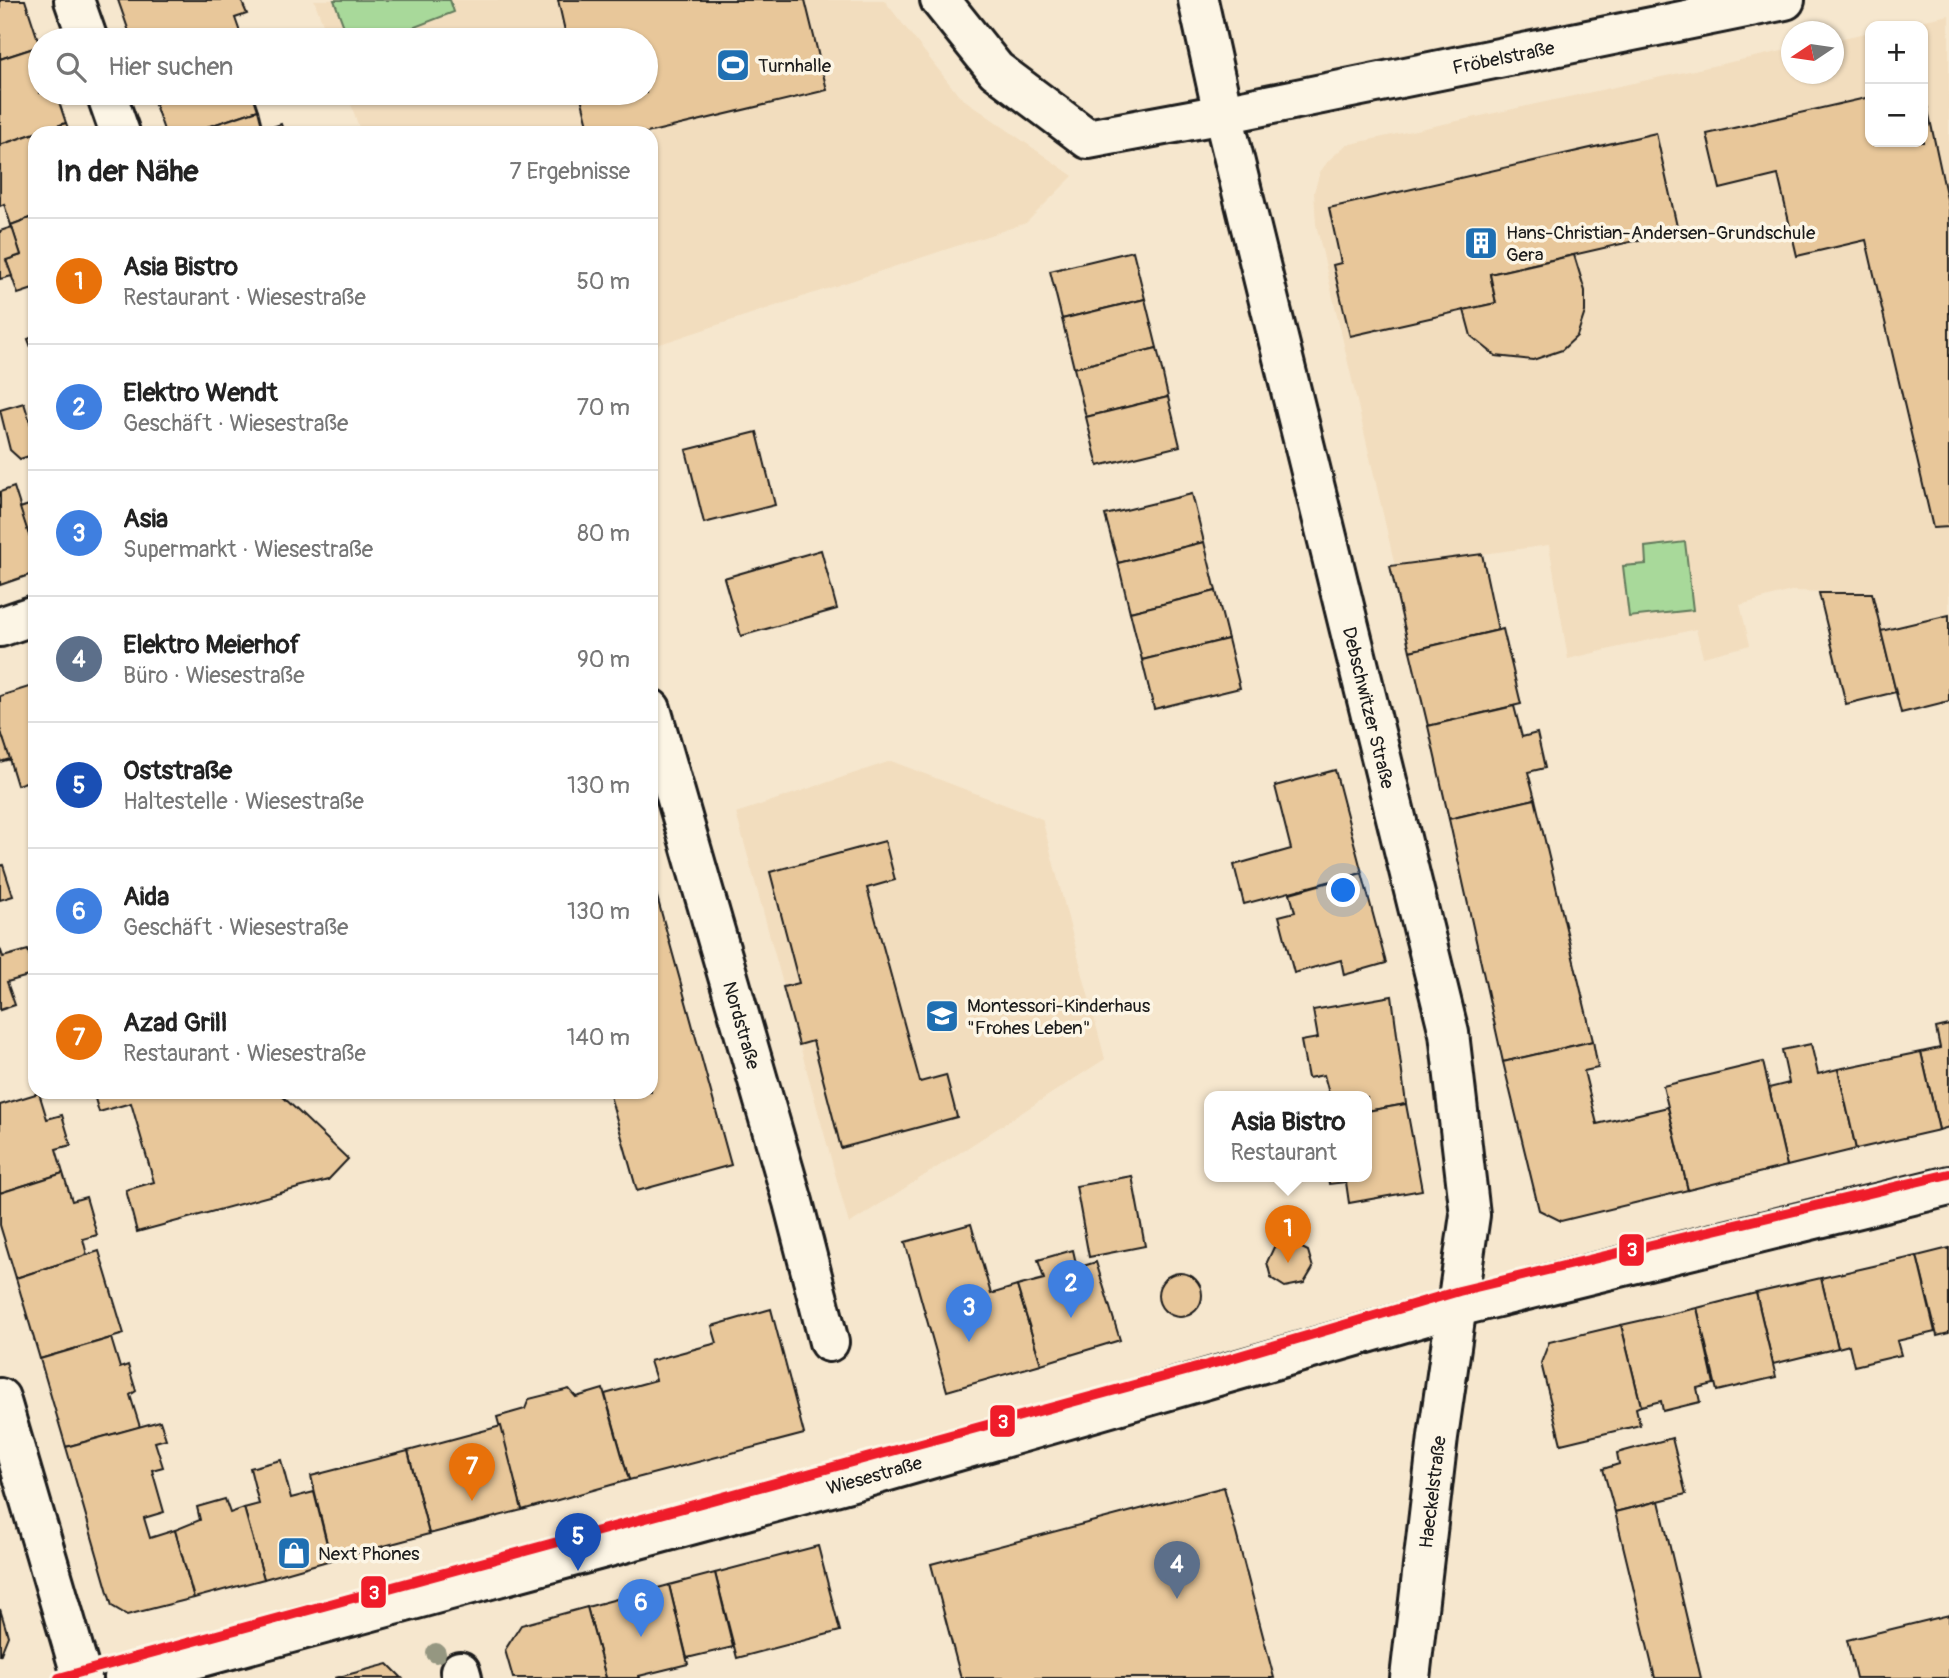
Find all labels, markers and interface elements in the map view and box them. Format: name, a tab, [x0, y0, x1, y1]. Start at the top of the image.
north arrow	[1781, 21, 1844, 84]
map controls	[1865, 21, 1928, 147]
button: +	[1865, 21, 1928, 84]
search box	[28, 28, 658, 105]
street label: Fröbelstraße	[1450, 36, 1557, 80]
sports icon: Turnhalle	[714, 46, 752, 84]
icon: search	[52, 48, 90, 86]
text: Hier suchen	[108, 51, 233, 83]
place label: Turnhalle	[758, 54, 832, 78]
button: −	[1865, 84, 1928, 147]
text: In der Nähe	[56, 153, 198, 190]
text: 7 Ergebnisse	[509, 157, 630, 186]
place label: Hans-Christian-Andersen-Grundschule Gera	[1506, 221, 1816, 267]
building icon: Hans-Christian-Andersen-Grundschule Gera	[1462, 224, 1500, 262]
text: Asia Bistro	[123, 251, 238, 283]
text: 1	[75, 267, 84, 296]
text: 50 m	[576, 267, 630, 296]
text: Restaurant · Wiesestraße	[123, 283, 366, 312]
text: Elektro Wendt	[123, 377, 278, 409]
text: 2	[73, 393, 85, 422]
text: 70 m	[577, 393, 630, 422]
text: Geschäft · Wiesestraße	[123, 409, 348, 438]
text: Asia	[123, 503, 168, 535]
text: 3	[73, 519, 85, 548]
text: 80 m	[577, 519, 630, 548]
text: Supermarkt · Wiesestraße	[123, 535, 373, 564]
street label: Debschwitzer Straße	[1337, 624, 1400, 792]
text: Elektro Meierhof	[123, 629, 300, 661]
text: 4	[72, 645, 86, 674]
text: 90 m	[577, 645, 630, 674]
text: Büro · Wiesestraße	[123, 661, 304, 690]
text: Oststraße	[123, 755, 232, 787]
text: 5	[73, 771, 85, 800]
text: 130 m	[567, 771, 630, 800]
text: Haltestelle · Wiesestraße	[123, 787, 364, 816]
your location	[1326, 873, 1360, 907]
text: Aida	[123, 881, 169, 913]
text: 6	[72, 897, 86, 926]
text: 130 m	[567, 897, 630, 926]
text: Geschäft · Wiesestraße	[123, 913, 348, 942]
street label: Nordstraße	[717, 979, 765, 1073]
place label: Montessori-Kinderhaus "Frohes Leben"	[967, 994, 1151, 1040]
school or university icon: Montessori-Kinderhaus "Frohes Leben"	[923, 997, 961, 1035]
text: Azad Grill	[123, 1007, 227, 1039]
text: 7	[73, 1023, 85, 1052]
text: 140 m	[567, 1023, 630, 1052]
text: Restaurant · Wiesestraße	[123, 1039, 366, 1068]
popup	[1204, 1091, 1372, 1182]
text: Asia Bistro	[1230, 1106, 1346, 1138]
text: Restaurant	[1230, 1138, 1337, 1167]
pin: 1	[1265, 1205, 1311, 1263]
line badge: 3	[1618, 1233, 1645, 1267]
text: 3	[1627, 1238, 1637, 1262]
pin: 2	[1048, 1260, 1094, 1318]
pin: 3	[946, 1284, 992, 1342]
line badge: 3	[989, 1404, 1016, 1438]
text: 3	[998, 1410, 1008, 1434]
street label: Haeckelstraße	[1414, 1434, 1452, 1550]
pin: 7	[449, 1443, 495, 1501]
street label: Wiesestraße	[824, 1451, 926, 1501]
pin: 5	[555, 1513, 601, 1571]
shop icon: Next Phones	[275, 1534, 313, 1572]
pin: 4	[1154, 1541, 1200, 1599]
place label: Next Phones	[318, 1542, 420, 1566]
line badge: 3	[360, 1575, 387, 1609]
pin: 6	[618, 1579, 664, 1637]
text: 3	[369, 1581, 379, 1605]

